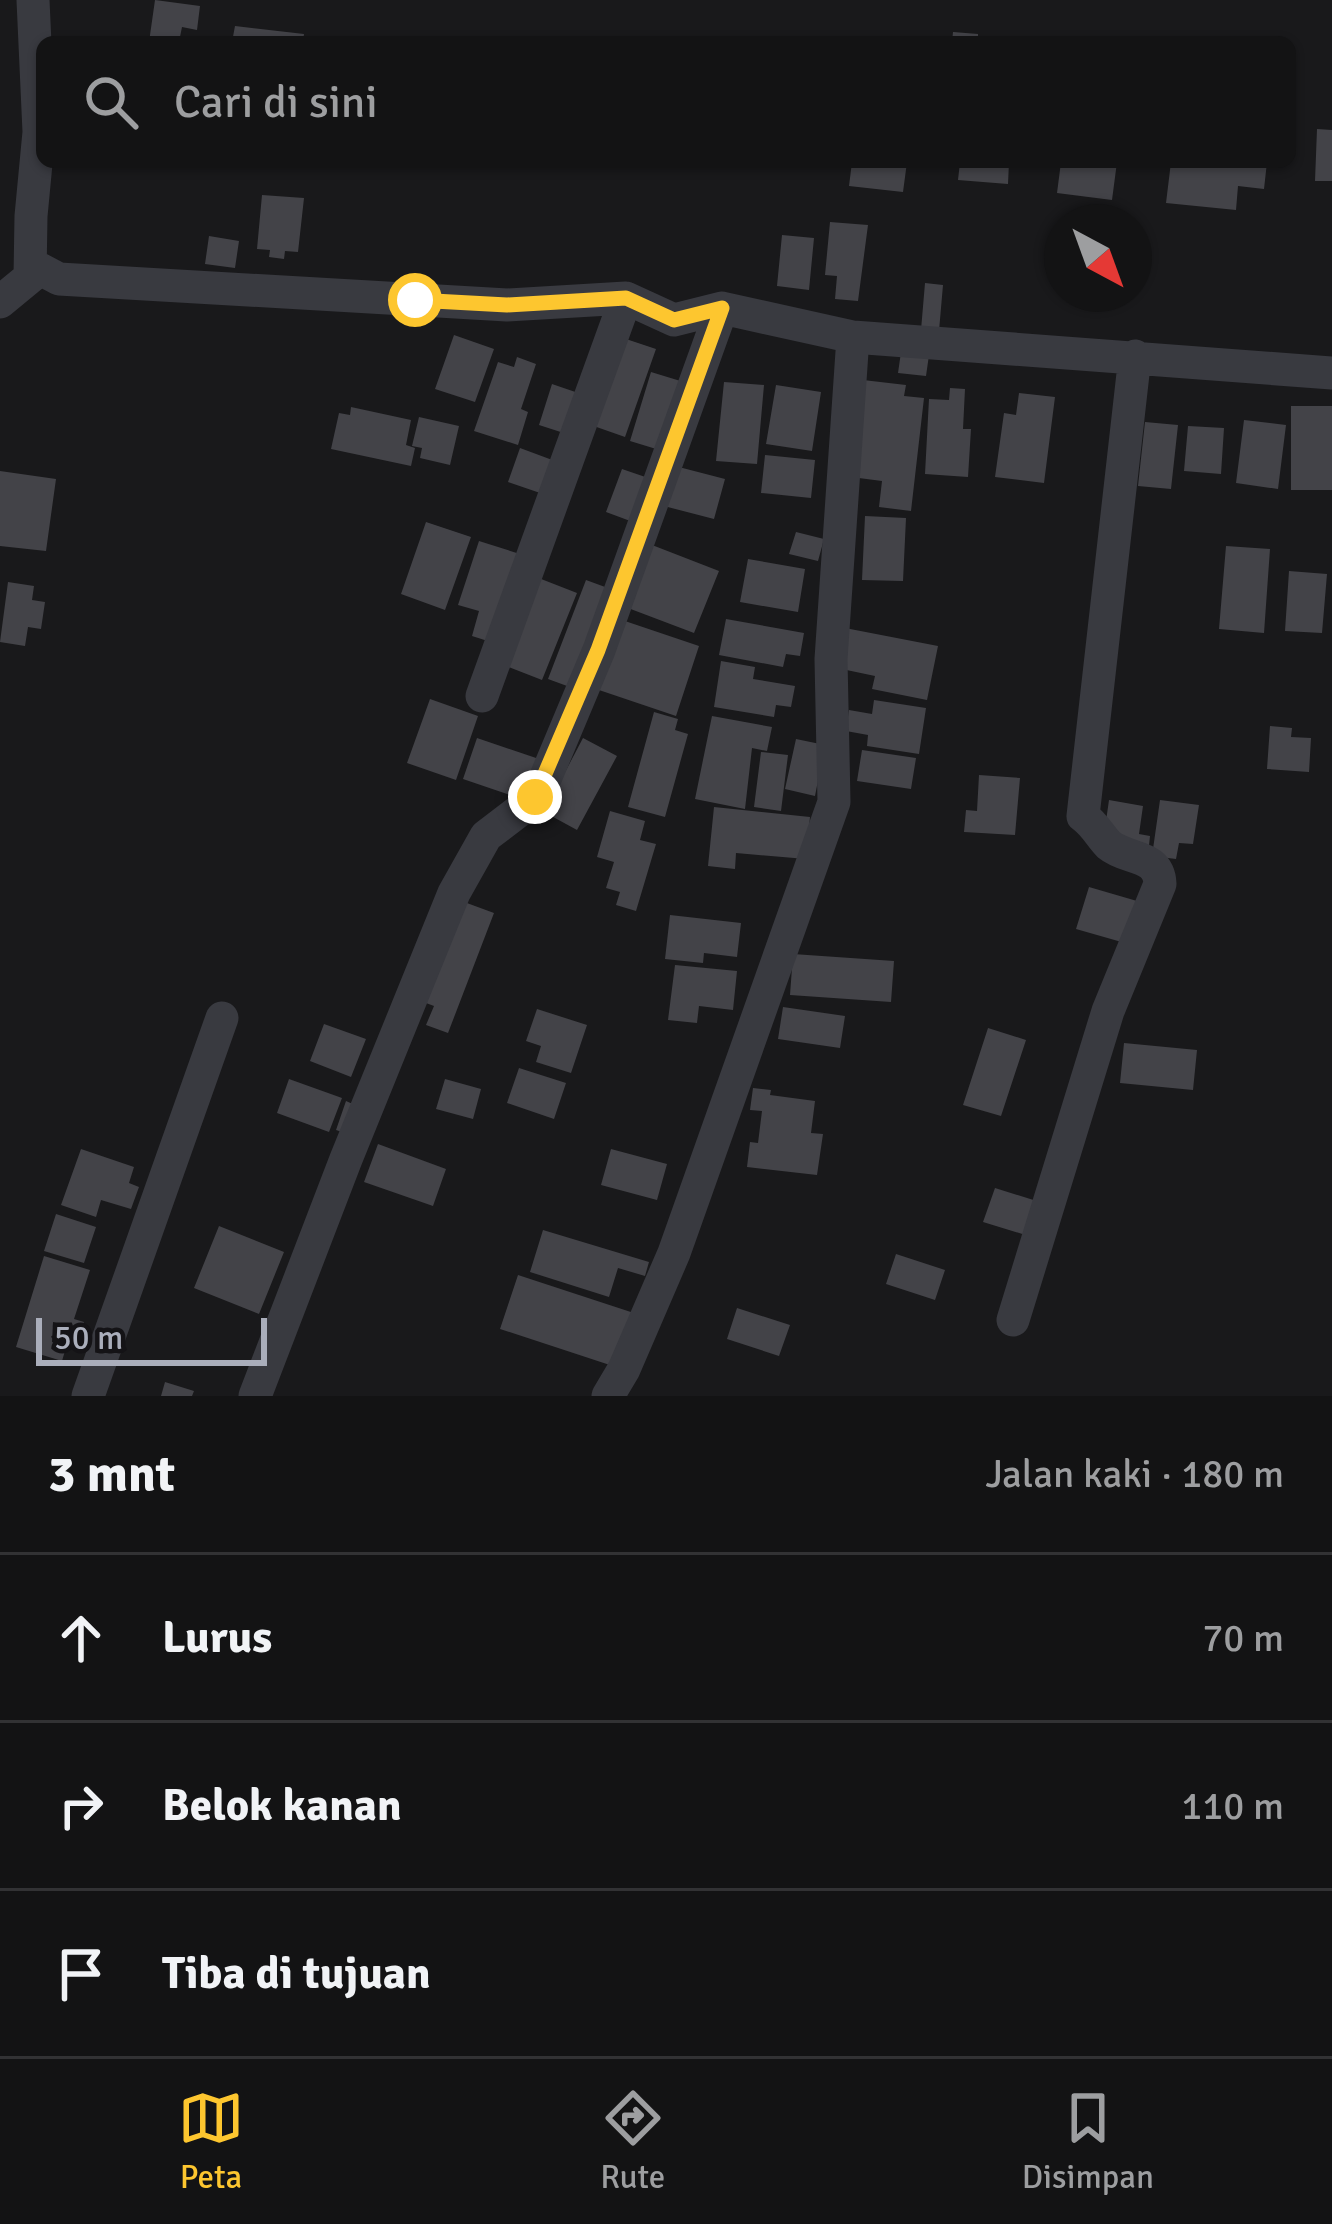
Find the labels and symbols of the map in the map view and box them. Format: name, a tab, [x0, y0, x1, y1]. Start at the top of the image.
north arrow	[1044, 204, 1152, 312]
route start	[388, 273, 442, 327]
route end	[508, 770, 562, 824]
scale bar	[36, 1312, 267, 1365]

